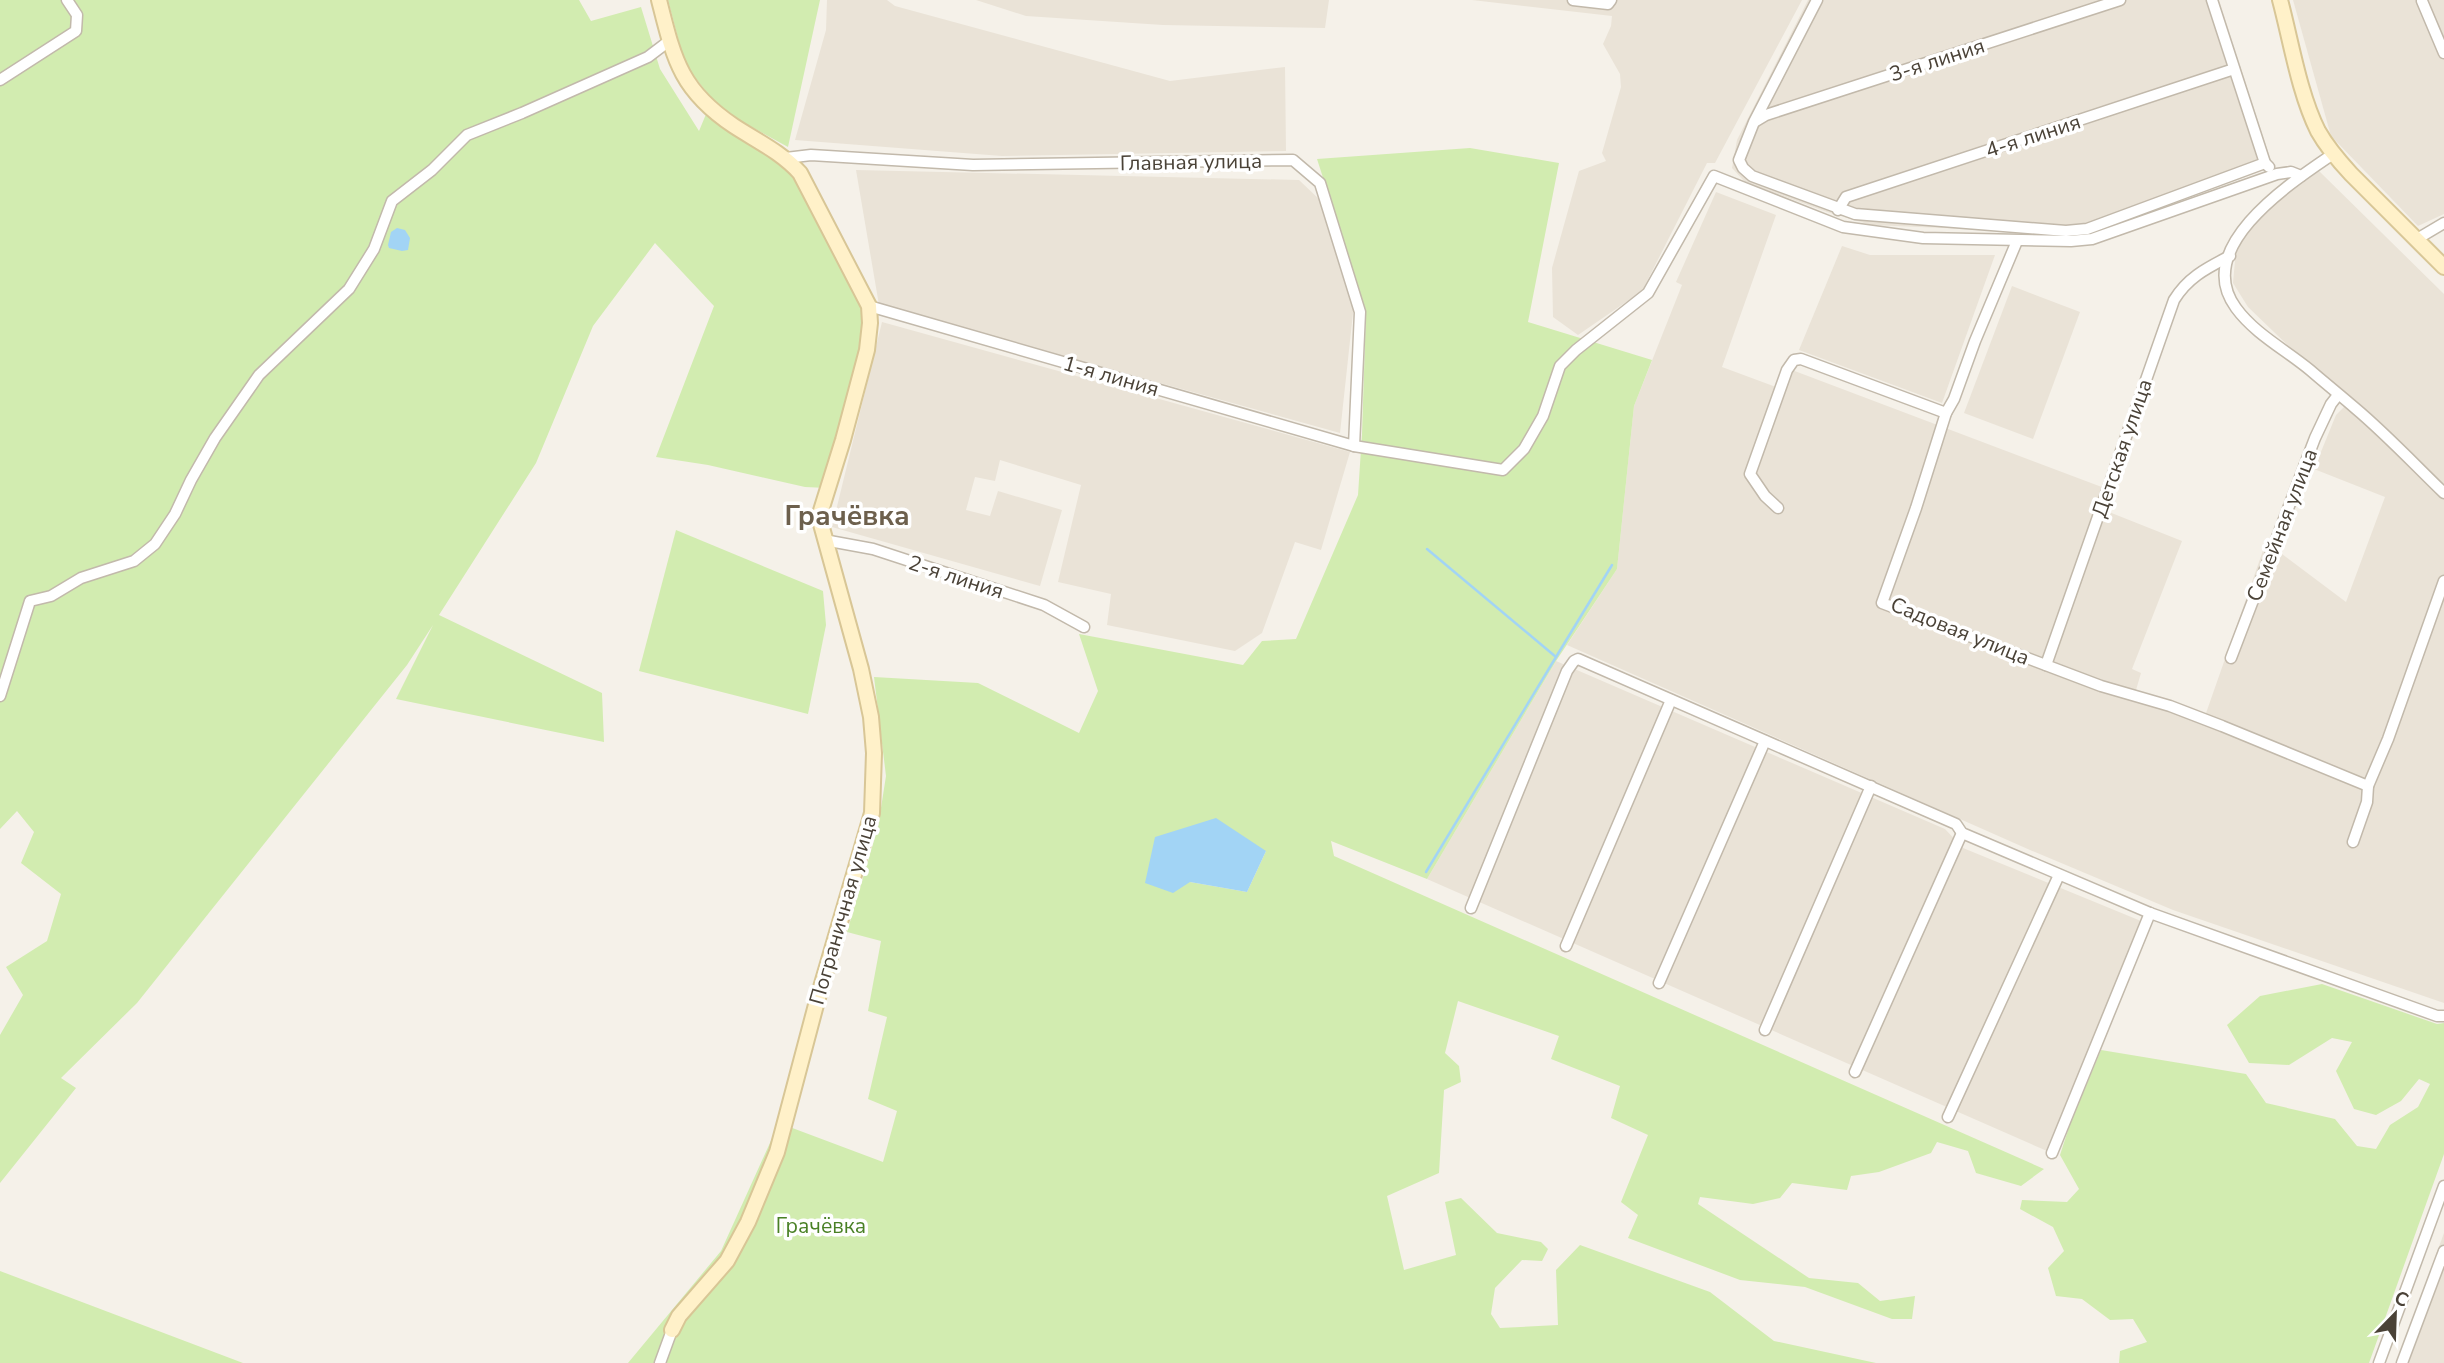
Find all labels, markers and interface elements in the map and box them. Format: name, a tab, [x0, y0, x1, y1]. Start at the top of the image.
street label: 3-я линия	[1886, 31, 1988, 89]
street label: 4-я линия	[1982, 107, 2084, 165]
street label: Главная улица	[1120, 147, 1262, 177]
street label: 1-я линия	[1060, 349, 1162, 403]
street label: Детская улица	[2085, 375, 2159, 521]
street label: Семейная улица	[2240, 444, 2324, 606]
district label: Грачёвка	[784, 497, 910, 535]
street label: 2-я линия	[905, 548, 1007, 606]
street label: Садовая улица	[1886, 590, 2034, 672]
street label: Пограничная улица	[803, 812, 883, 1008]
park label: Грачёвка	[776, 1212, 866, 1240]
north arrow	[2360, 1279, 2430, 1349]
text: С	[2390, 1285, 2412, 1314]

